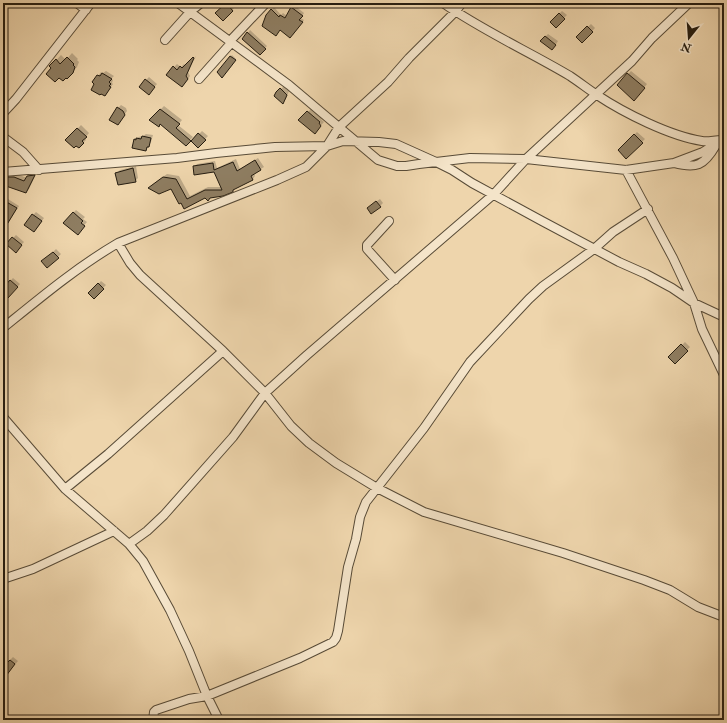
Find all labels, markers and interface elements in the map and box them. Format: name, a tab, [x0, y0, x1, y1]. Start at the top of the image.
north arrow	[669, 18, 709, 58]
text: N	[679, 39, 694, 55]

